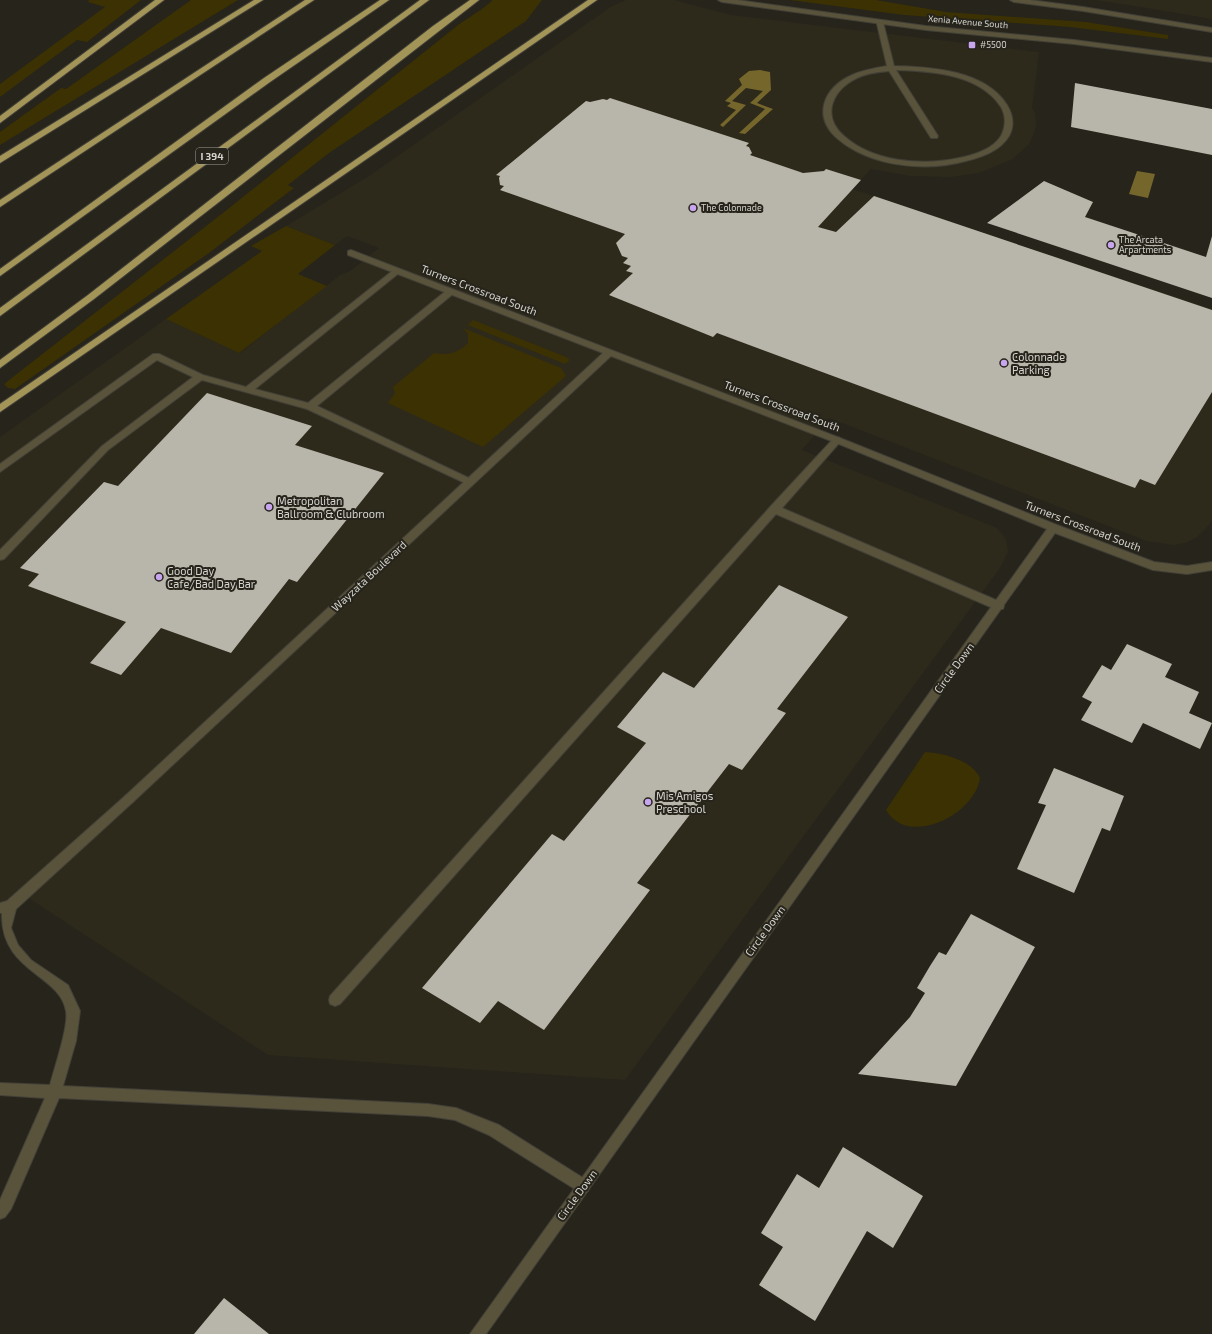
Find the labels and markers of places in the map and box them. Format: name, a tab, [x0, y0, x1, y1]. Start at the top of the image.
place label: #5500	[980, 39, 1007, 50]
marker: #5500	[967, 40, 977, 50]
place label: The Colonnade	[701, 202, 762, 213]
marker: The Colonnade	[688, 203, 698, 213]
place label: The Arcata Arpartments	[1119, 234, 1172, 255]
marker: The Arcata Arpartments	[1106, 240, 1116, 250]
place label: Colonnade Parking	[1012, 350, 1065, 376]
marker: Colonnade Parking	[999, 358, 1009, 368]
place label: Metropolitan Ballroom & Clubroom	[277, 494, 385, 520]
marker: Metropolitan Ballroom & Clubroom	[264, 502, 274, 512]
place label: Good Day Cafe/Bad Day Bar	[167, 564, 256, 590]
marker: Good Day Cafe/Bad Day Bar	[154, 572, 164, 582]
place label: Mis Amigos Preschool	[656, 789, 714, 815]
marker: Mis Amigos Preschool	[643, 797, 653, 807]

